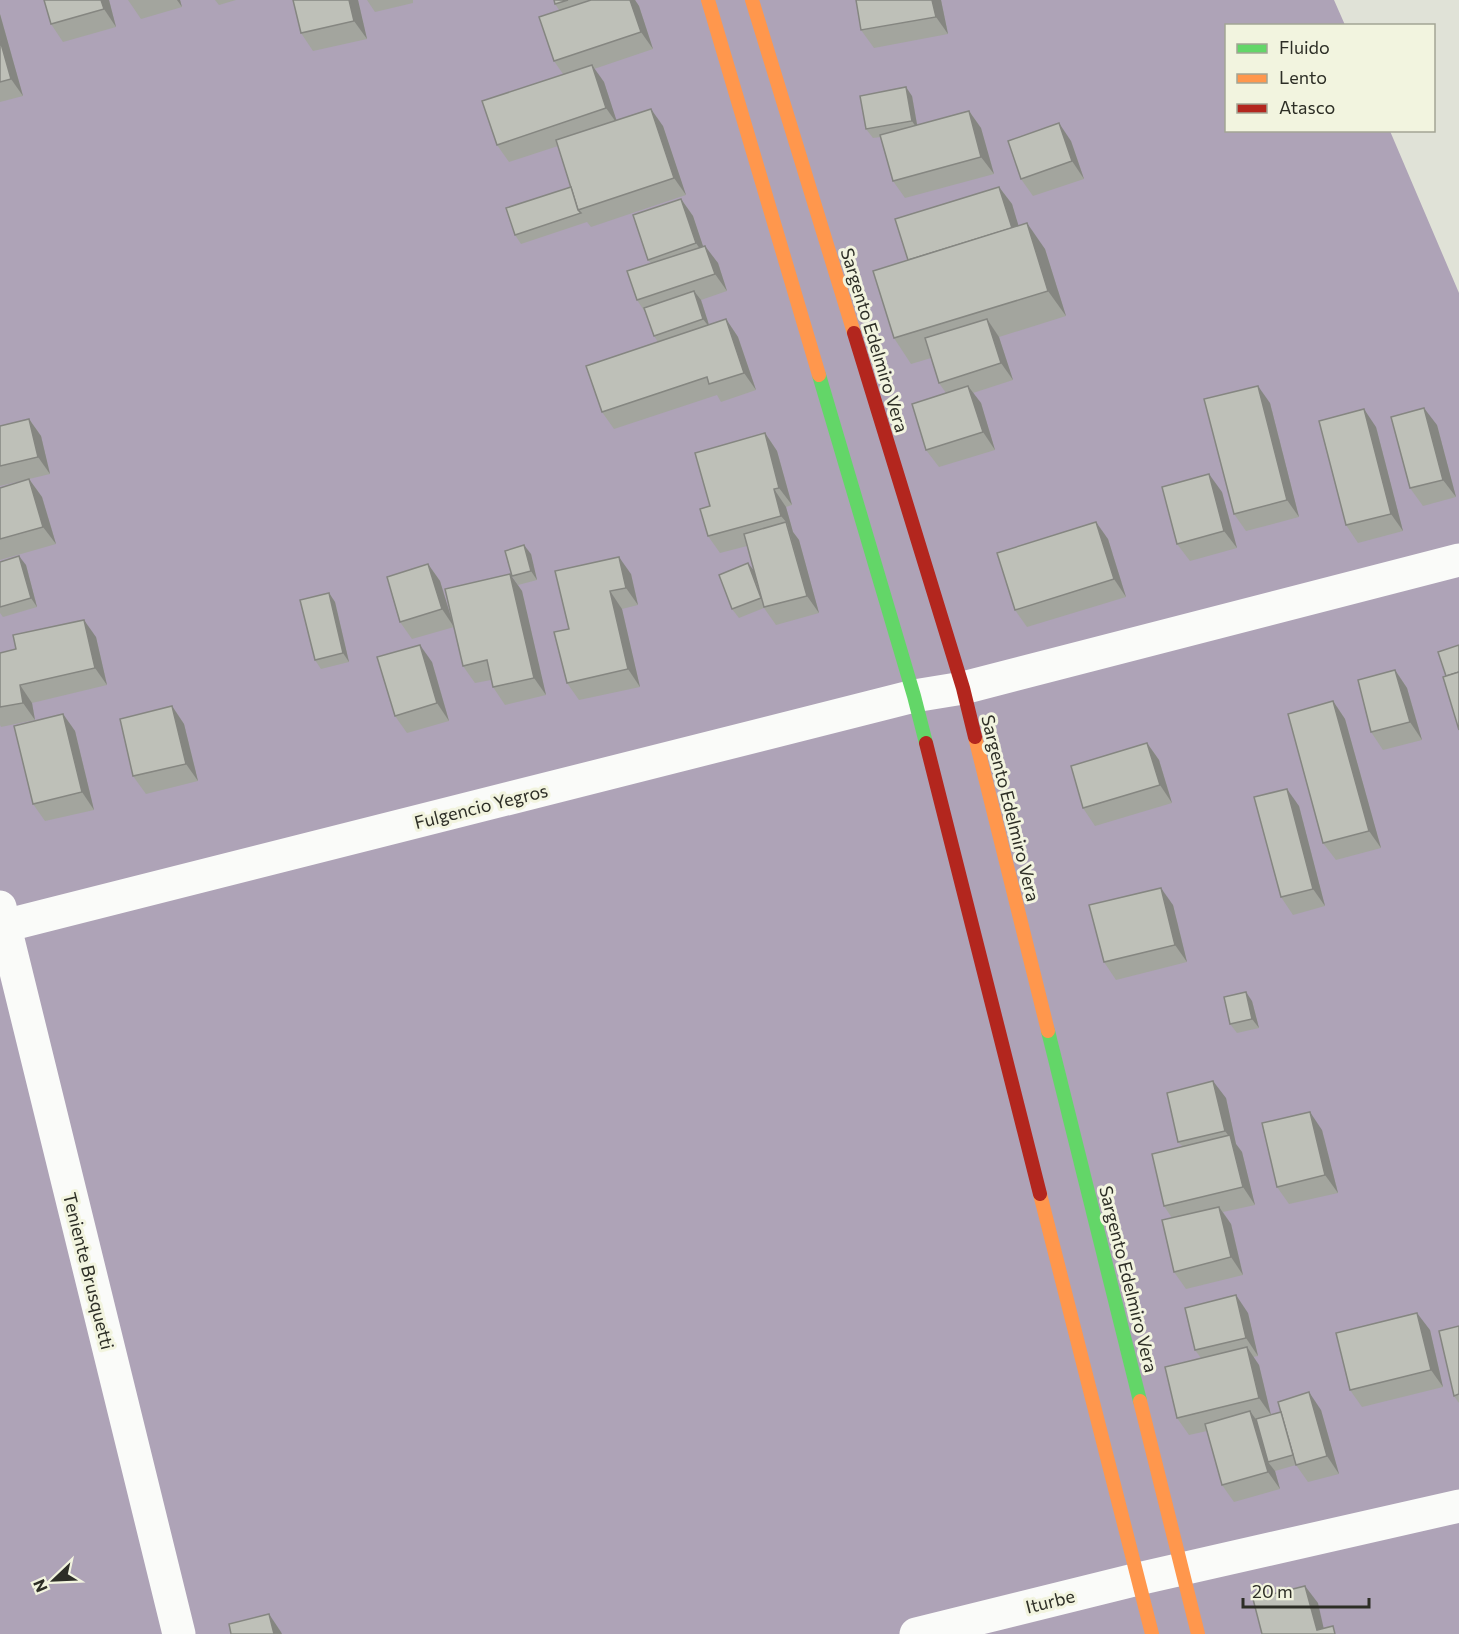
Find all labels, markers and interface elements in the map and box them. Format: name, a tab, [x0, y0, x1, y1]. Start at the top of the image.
legend	[1225, 24, 1435, 132]
text: Fluido	[1279, 36, 1330, 58]
text: Lento	[1279, 66, 1327, 88]
text: Atasco	[1279, 96, 1335, 118]
street label: Sargento Edelmiro Vera	[836, 245, 914, 435]
street label: Sargento Edelmiro Vera	[977, 712, 1045, 904]
street label: Fulgencio Yegros	[412, 779, 550, 833]
street label: Sargento Edelmiro Vera	[1095, 1183, 1163, 1375]
street label: Teniente Brusquetti	[59, 1190, 119, 1352]
north arrow	[24, 1550, 84, 1610]
scale bar	[1243, 1571, 1369, 1609]
text: N	[29, 1577, 51, 1595]
text: 20 m	[1252, 1580, 1293, 1602]
street label: Iturbe	[1023, 1584, 1077, 1618]

